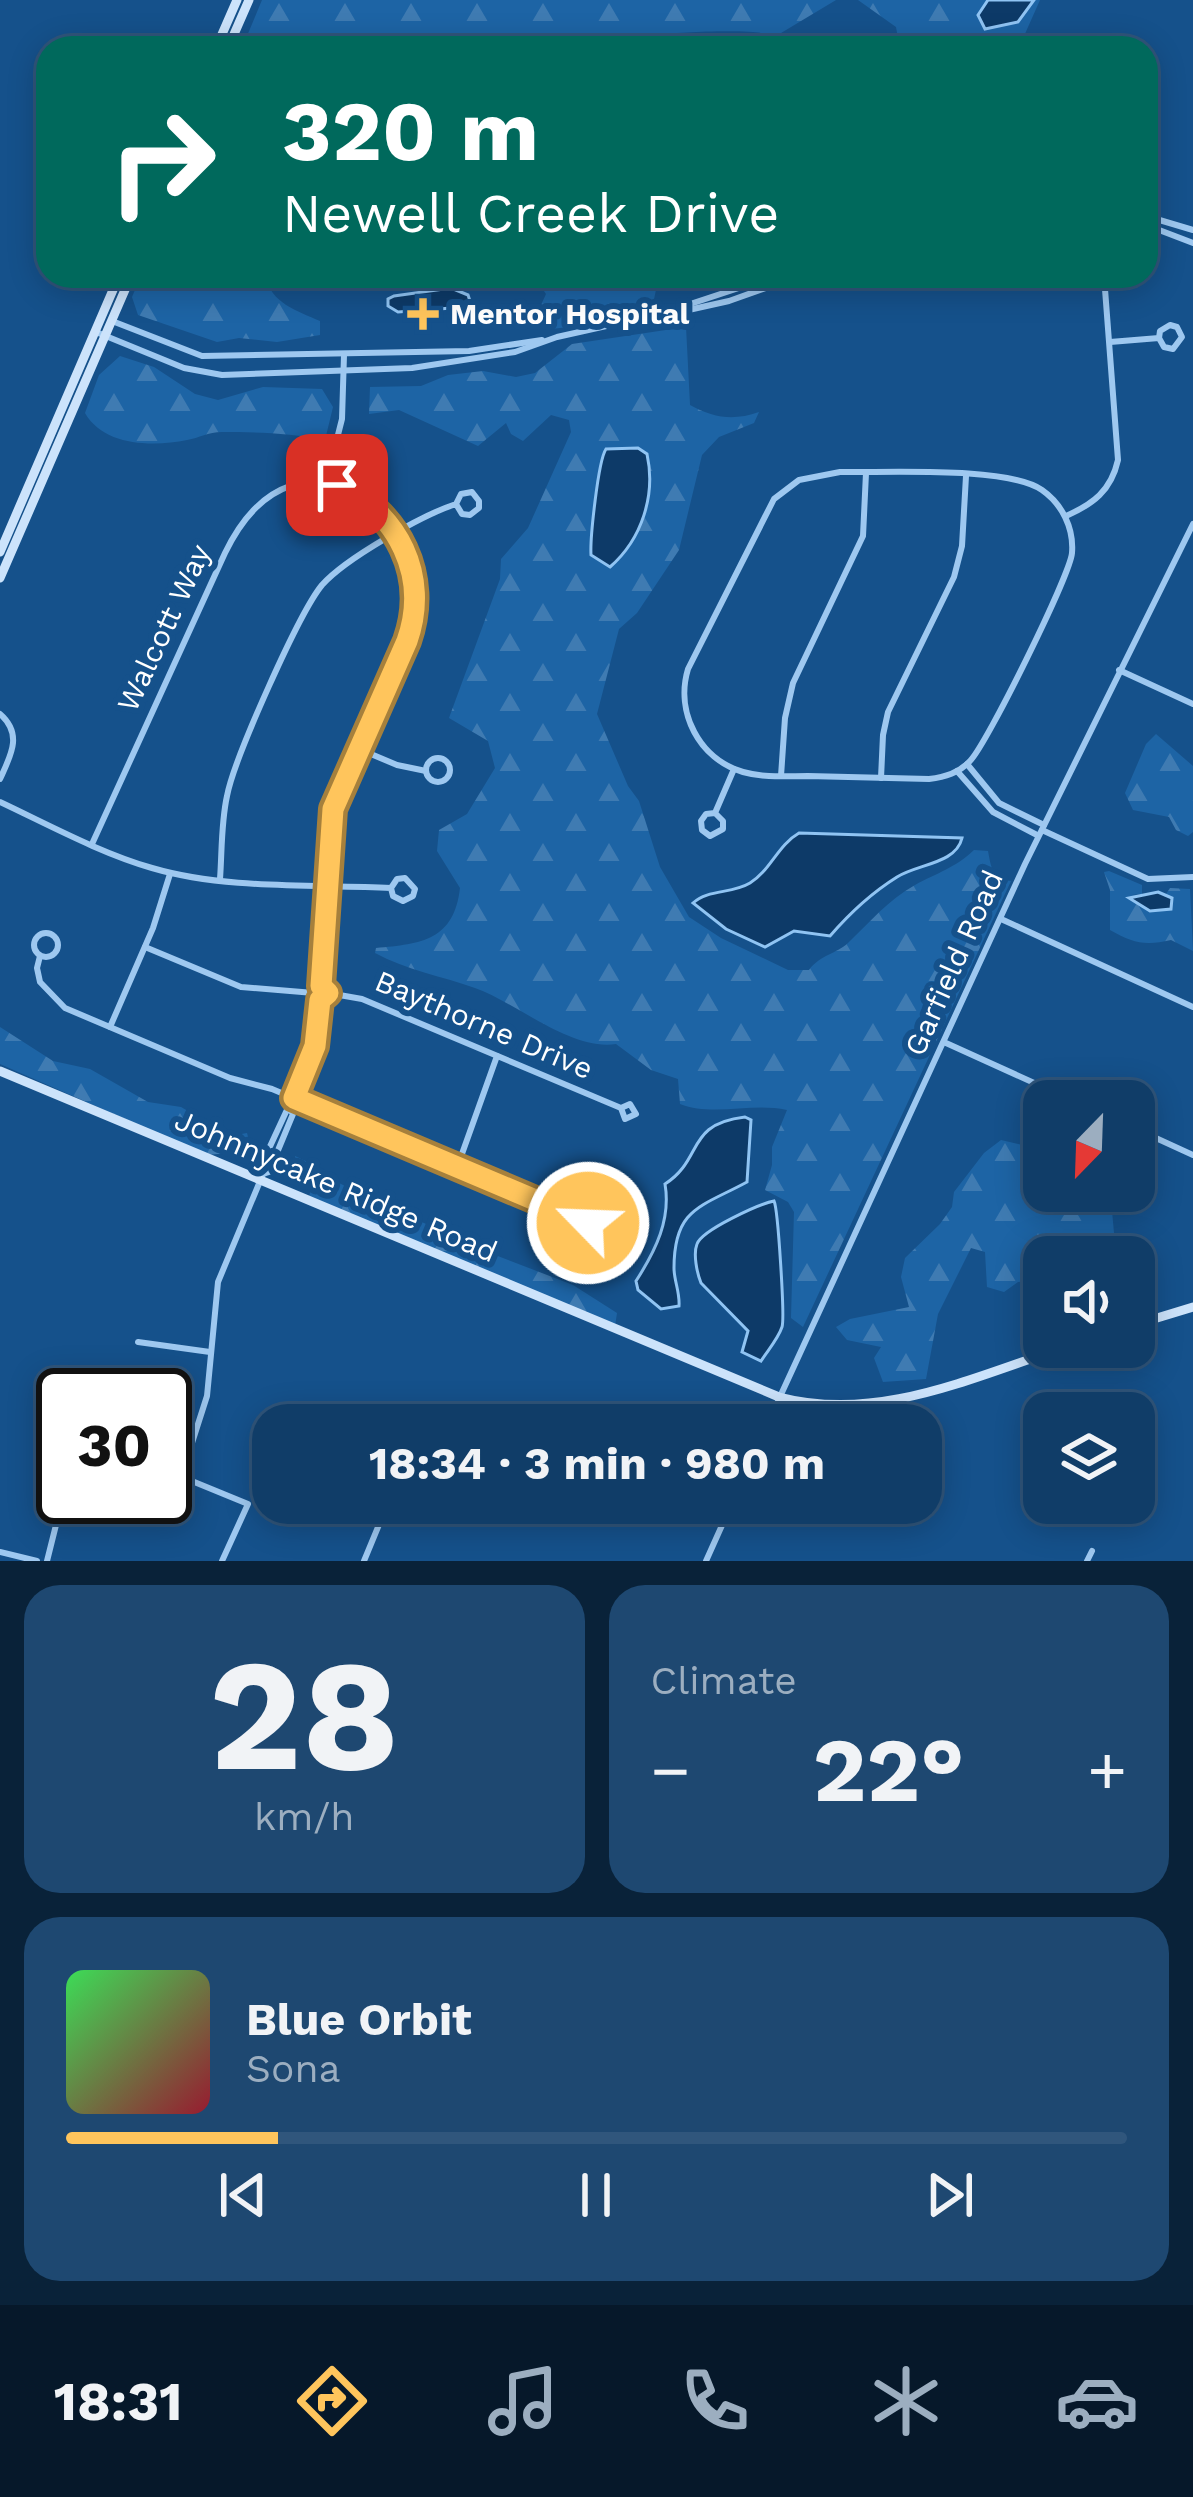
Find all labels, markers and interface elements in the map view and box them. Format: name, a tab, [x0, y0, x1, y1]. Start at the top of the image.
text: 320 m	[282, 82, 539, 180]
icon: right	[84, 84, 240, 240]
text: Newell Creek Drive	[282, 182, 779, 245]
place label: Mentor Hospital	[450, 296, 690, 331]
marker: Mentor Hospital	[407, 298, 439, 330]
pin	[286, 434, 388, 536]
icon: arrive	[304, 452, 370, 518]
street label: Walcott Way	[110, 538, 218, 717]
street label: Garfield Road	[897, 865, 1010, 1061]
street label: Baythorne Drive	[370, 963, 598, 1086]
north arrow	[1023, 1080, 1155, 1212]
map controls	[1023, 1080, 1155, 1524]
street label: Johnnycake Ridge Road	[170, 1102, 503, 1269]
position arrow	[525, 1160, 651, 1286]
button: sound	[1023, 1236, 1155, 1368]
speed limit sign: 30	[36, 1368, 192, 1524]
button: layers	[1023, 1392, 1155, 1524]
text: 18:34 · 3 min · 980 m	[369, 1437, 825, 1490]
text: 28	[209, 1624, 400, 1807]
text: Climate	[651, 1658, 797, 1703]
text: 22°	[813, 1717, 965, 1823]
text: −	[651, 1732, 690, 1809]
text: +	[1087, 1732, 1127, 1809]
text: km/h	[254, 1794, 354, 1839]
text: Blue Orbit	[246, 1993, 472, 2046]
text: Sona	[246, 2046, 341, 2091]
icon: previous	[210, 2162, 276, 2228]
icon: pause	[563, 2162, 629, 2228]
icon: next	[917, 2162, 983, 2228]
icon: directions	[290, 2359, 374, 2443]
icon: music	[481, 2359, 565, 2443]
icon: phone	[673, 2359, 757, 2443]
icon: climate	[864, 2359, 948, 2443]
icon: car	[1055, 2359, 1139, 2443]
text: 18:31	[54, 2370, 182, 2433]

